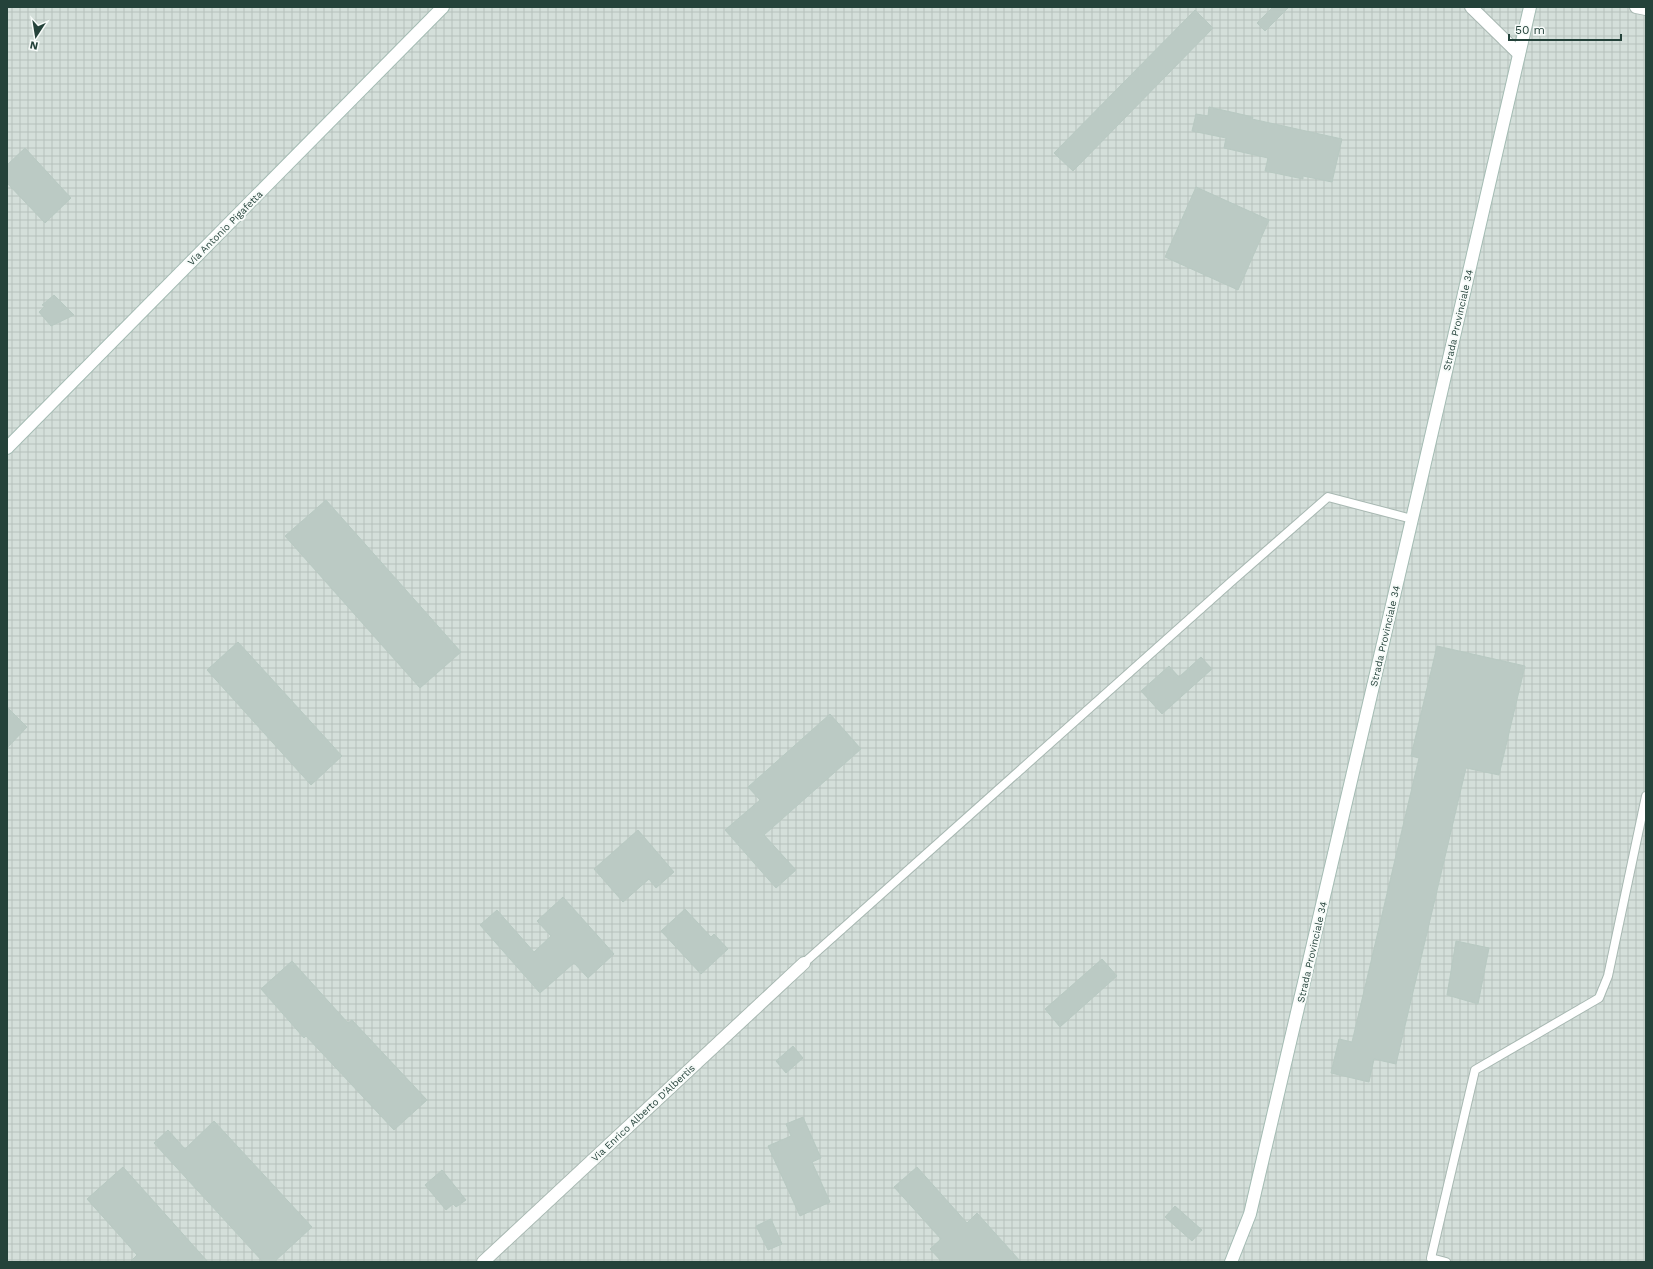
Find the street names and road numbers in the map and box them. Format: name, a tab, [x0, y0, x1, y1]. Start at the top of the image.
street label: Via Antonio Pigafetta	[185, 188, 265, 268]
street label: Strada Provinciale 34	[1441, 268, 1475, 372]
street label: Strada Provinciale 34	[1368, 584, 1402, 688]
street label: Strada Provinciale 34	[1295, 900, 1329, 1004]
street label: Via Enrico Alberto D'Albertis	[589, 1062, 697, 1164]

